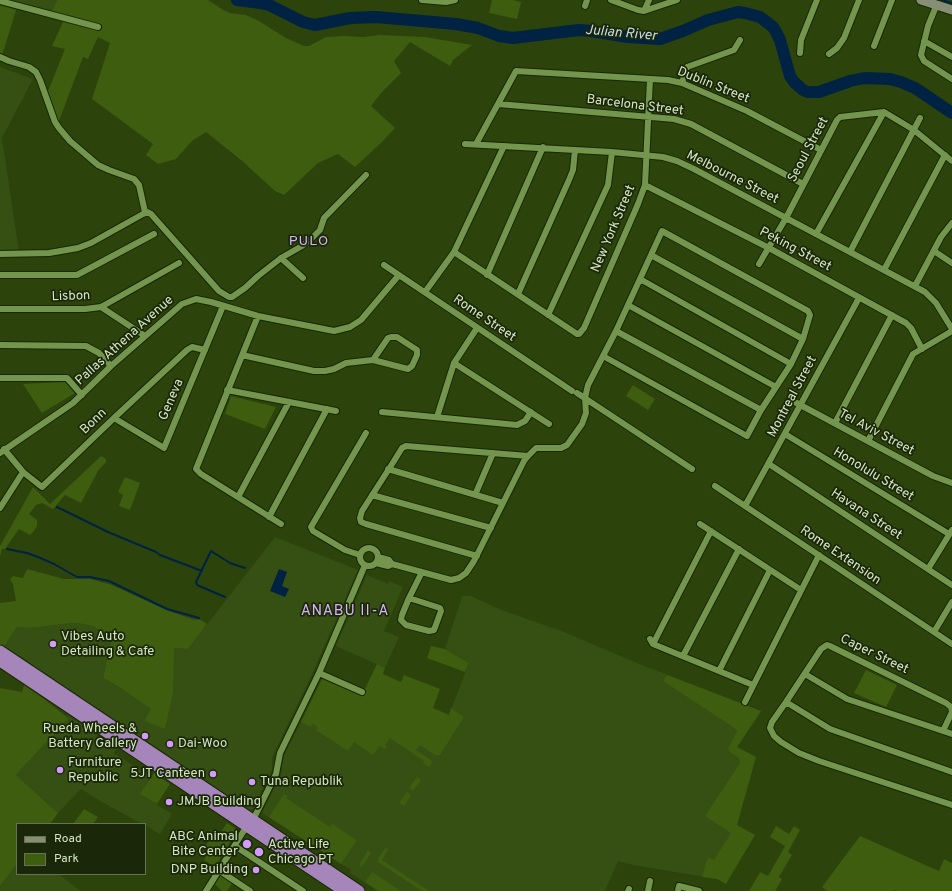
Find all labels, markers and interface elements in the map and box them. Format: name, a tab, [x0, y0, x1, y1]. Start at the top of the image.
water label: Julian River	[585, 23, 657, 45]
street label: Dublin Street	[675, 64, 751, 108]
street label: Barcelona Street	[586, 92, 684, 120]
street label: Seoul Street	[785, 115, 833, 185]
street label: Melbourne Street	[683, 148, 781, 208]
street label: New York Street	[589, 183, 639, 275]
street label: Peking Street	[756, 225, 834, 275]
district label: PULO	[289, 234, 329, 250]
street label: Lisbon	[51, 289, 91, 305]
street label: Rome Street	[450, 292, 518, 346]
street label: Pallas Athena Avenue	[73, 293, 177, 389]
street label: Montreal Street	[765, 354, 821, 440]
street label: Geneva	[156, 377, 188, 423]
street label: Bonn	[78, 406, 110, 438]
street label: Tel Aviv Street	[835, 407, 917, 459]
street label: Honolulu Street	[830, 445, 916, 505]
street label: Havana Street	[827, 486, 905, 544]
street label: Rome Extension	[797, 523, 883, 589]
district label: ANABU II-A	[301, 603, 389, 621]
place label: Vibes Auto Detailing & Cafe	[61, 629, 154, 660]
street label: Caper Street	[837, 632, 911, 678]
marker: Vibes Auto Detailing & Cafe	[48, 639, 58, 649]
place label: Rueda Wheels & Battery Gallery	[43, 721, 137, 752]
marker: Rueda Wheels & Battery Gallery	[140, 731, 150, 741]
place label: Dai-Woo	[178, 736, 227, 752]
marker: Dai-Woo	[165, 739, 175, 749]
place label: Furniture Republic	[68, 755, 122, 786]
marker: Furniture Republic	[55, 765, 65, 775]
place label: 5JT Canteen	[130, 766, 205, 782]
marker: 5JT Canteen	[208, 769, 218, 779]
place label: Tuna Republik	[260, 774, 343, 790]
marker: Tuna Republik	[247, 777, 257, 787]
place label: JMJB Building	[177, 794, 261, 810]
marker: JMJB Building	[164, 797, 174, 807]
legend	[16, 823, 146, 875]
place label: ABC Animal Bite Center	[169, 829, 238, 860]
text: Road	[54, 831, 82, 847]
place label: Active Life Chicago PT	[268, 837, 334, 868]
marker: ABC Animal Bite Center	[241, 838, 253, 850]
marker: Active Life Chicago PT	[253, 846, 265, 858]
text: Park	[54, 851, 79, 867]
place label: DNP Building	[171, 862, 248, 878]
marker: DNP Building	[251, 865, 261, 875]

